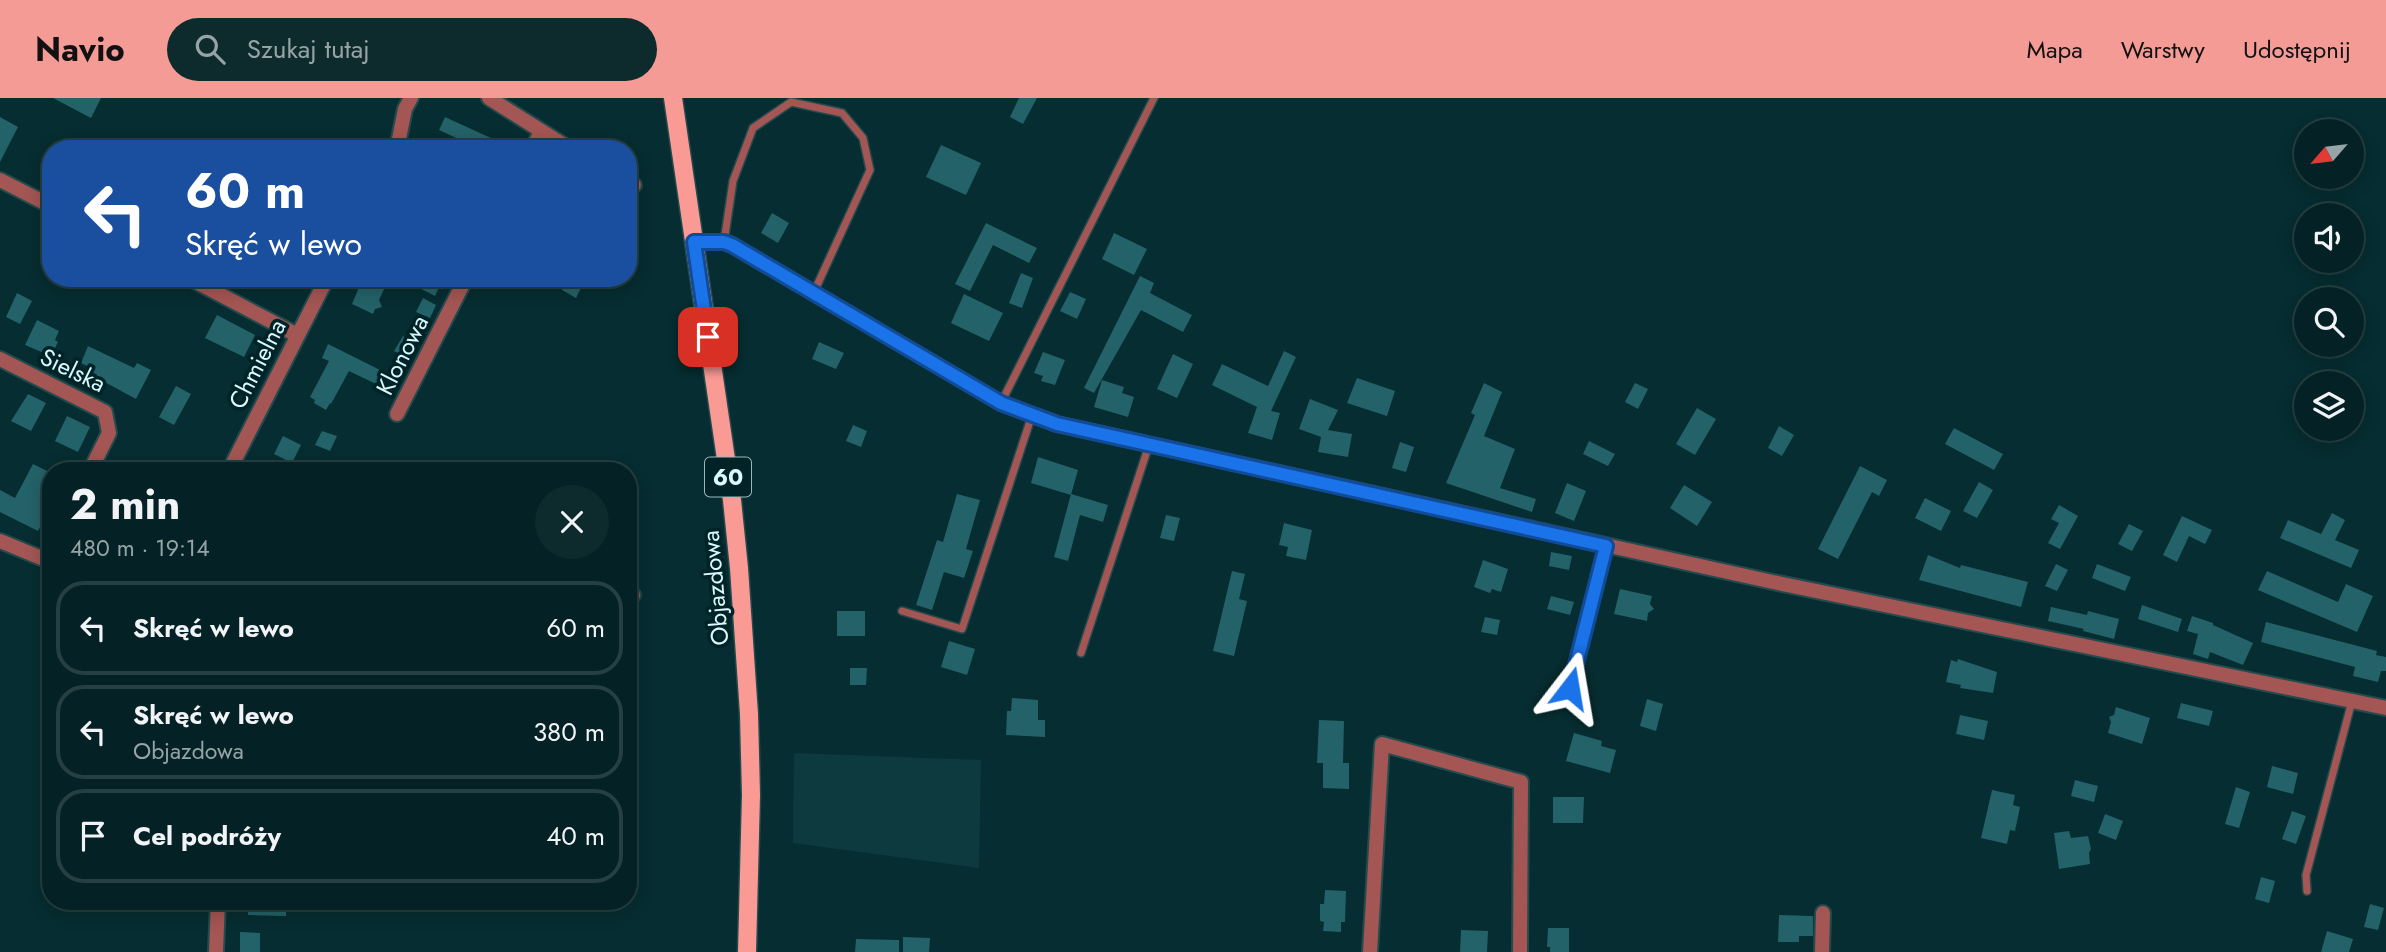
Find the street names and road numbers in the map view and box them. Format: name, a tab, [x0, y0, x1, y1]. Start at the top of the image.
street label: Klonowa	[367, 309, 437, 401]
street label: Chmielna	[220, 313, 294, 415]
street label: Sielska	[34, 339, 112, 401]
road number: 60	[705, 458, 751, 496]
street label: Objazdowa	[693, 529, 737, 647]

